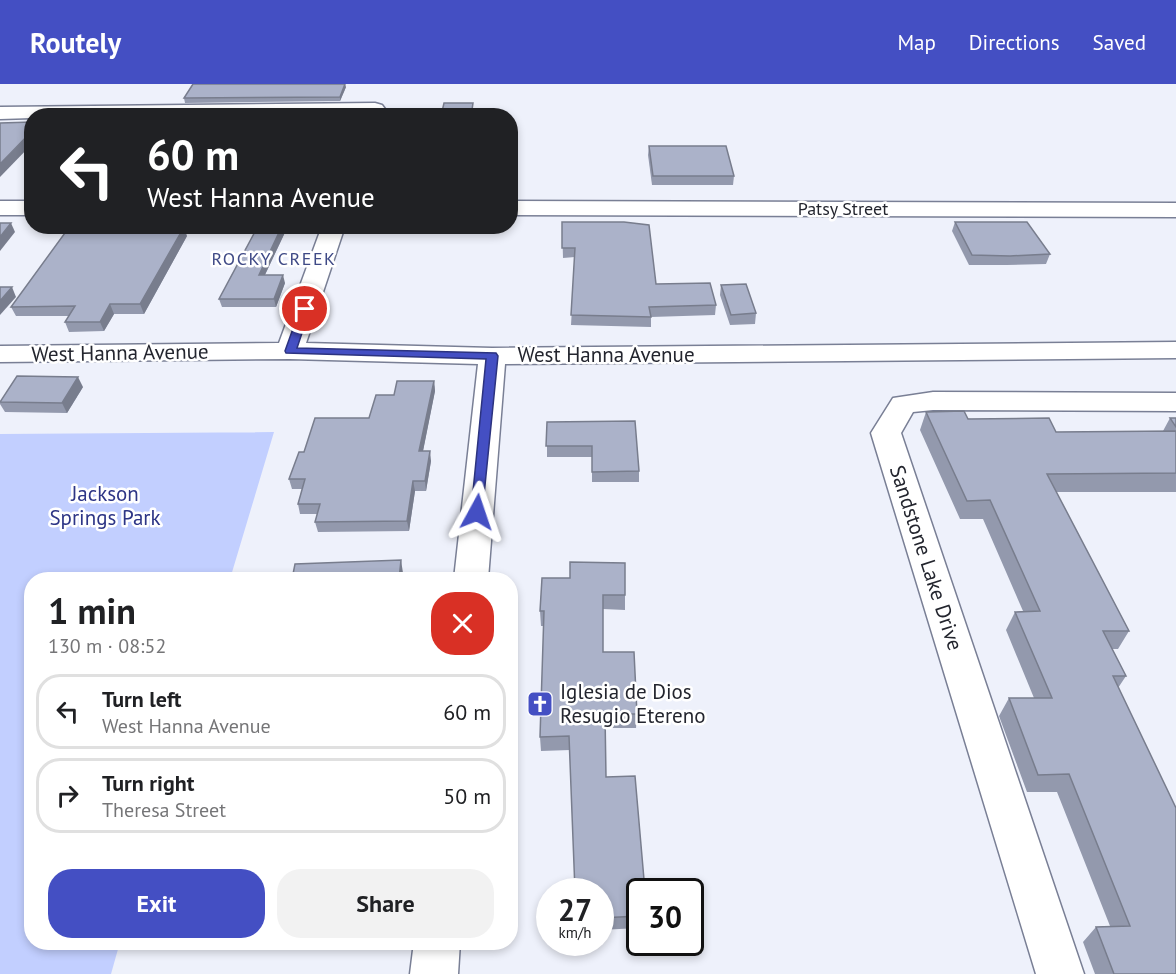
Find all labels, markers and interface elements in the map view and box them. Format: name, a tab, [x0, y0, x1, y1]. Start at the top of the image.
text: Routely	[30, 24, 121, 61]
text: Map	[897, 29, 936, 56]
text: Directions	[969, 29, 1060, 56]
text: Saved	[1093, 29, 1146, 56]
text: 60 m	[147, 127, 239, 182]
icon: left	[48, 132, 126, 210]
text: West Hanna Avenue	[147, 180, 375, 214]
street label: Patsy Street	[798, 197, 888, 220]
district label: ROCKY CREEK	[211, 247, 337, 270]
pin	[279, 283, 330, 334]
icon: arrive	[288, 292, 321, 325]
street label: West Hanna Avenue	[31, 337, 209, 368]
street label: West Hanna Avenue	[517, 341, 695, 368]
street label: Sandstone Lake Drive	[884, 462, 969, 654]
park label: Jackson Springs Park	[49, 480, 161, 531]
position arrow	[445, 480, 509, 544]
text: 1 min	[48, 587, 136, 634]
button: close	[431, 592, 494, 655]
text: 130 m · 08:52	[48, 633, 166, 659]
place label: Iglesia de Dios Resugio Etereno	[560, 678, 705, 729]
text: Turn left	[102, 685, 182, 713]
church icon: Iglesia de Dios Resugio Etereno	[525, 689, 555, 719]
icon: left	[51, 695, 84, 728]
text: 60 m	[443, 698, 491, 726]
text: West Hanna Avenue	[102, 713, 271, 739]
text: Turn right	[102, 769, 194, 797]
icon: right	[51, 779, 84, 812]
text: 50 m	[443, 782, 491, 810]
text: Theresa Street	[102, 797, 226, 823]
button: Exit	[48, 869, 265, 938]
button: Share	[277, 869, 494, 938]
speed limit sign: 30	[626, 878, 704, 956]
text: 27	[558, 890, 592, 929]
text: km/h	[559, 923, 591, 942]

